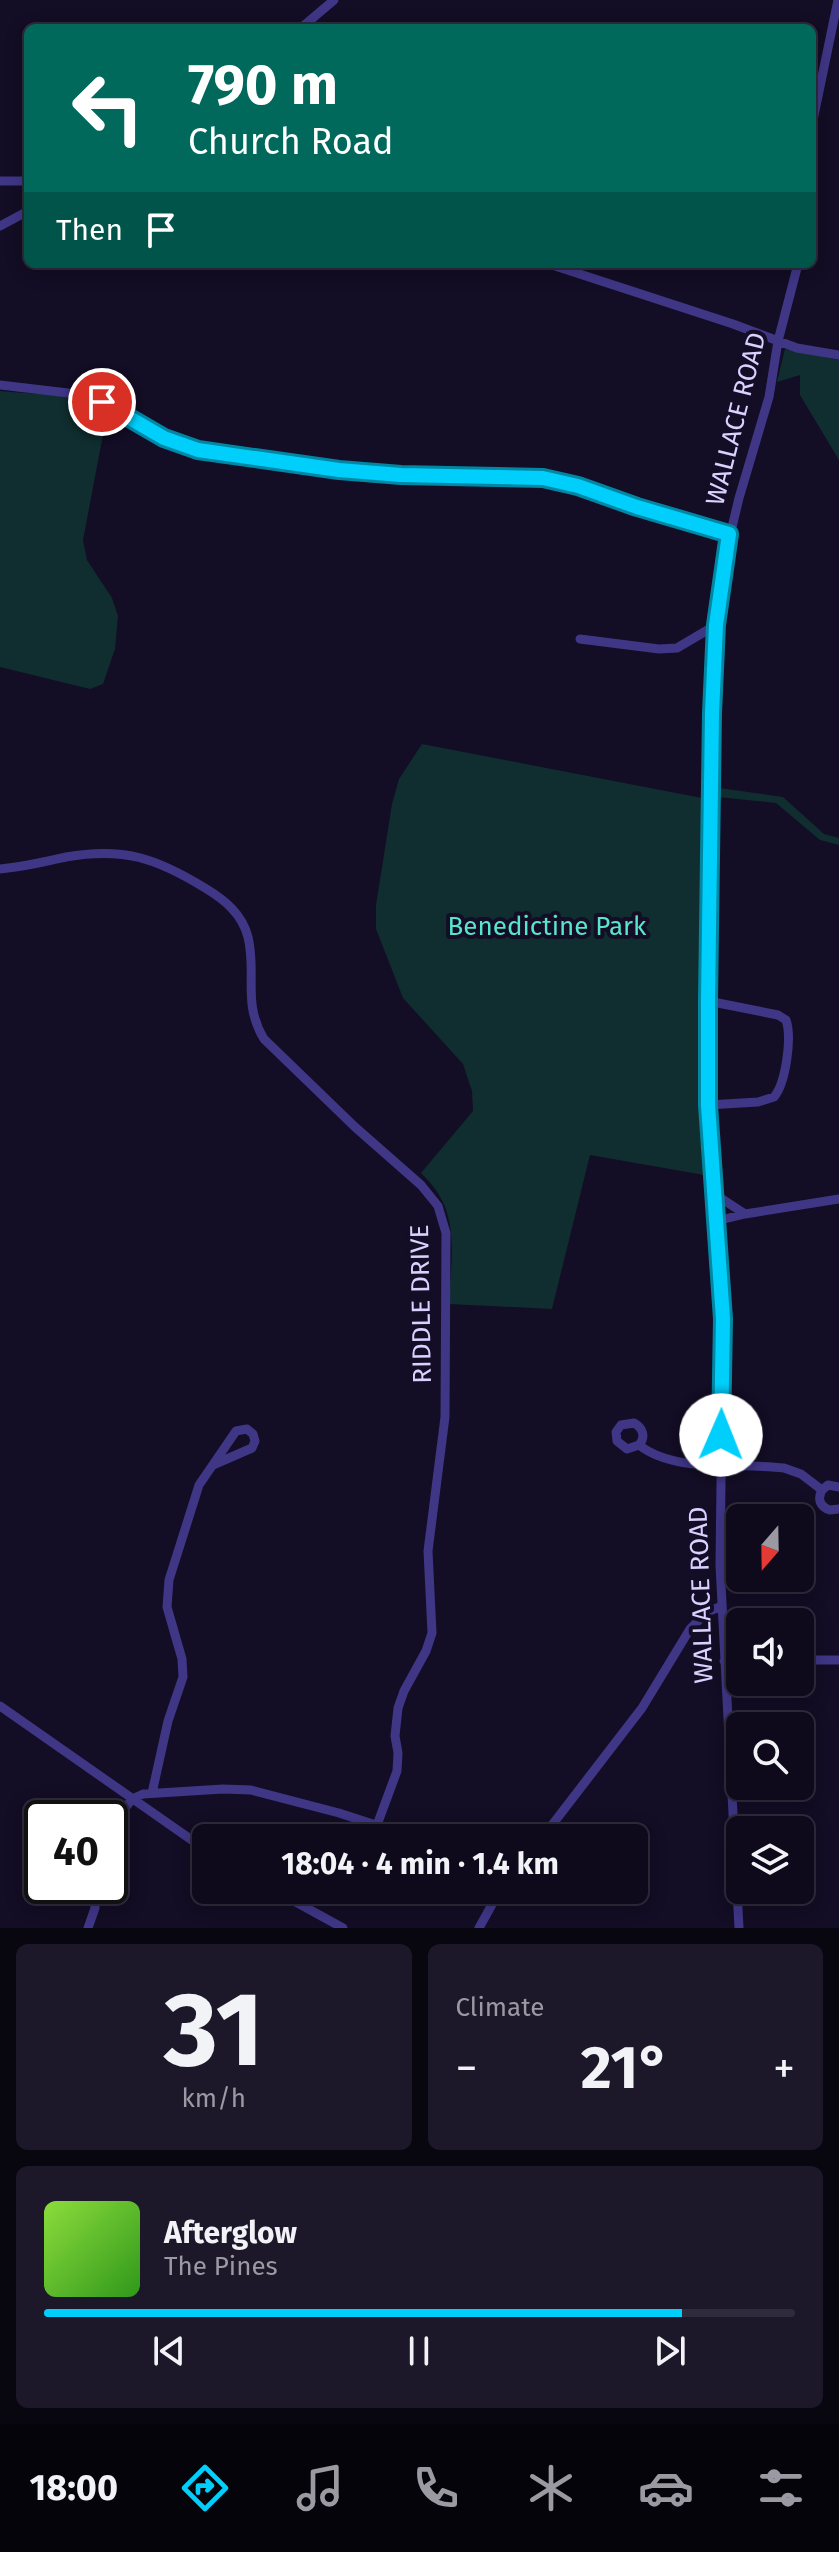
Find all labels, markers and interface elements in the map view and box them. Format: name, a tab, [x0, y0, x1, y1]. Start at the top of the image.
text: 790 m	[188, 52, 338, 119]
icon: left	[56, 56, 160, 160]
text: Church Road	[188, 120, 394, 164]
icon: arrive	[139, 208, 183, 252]
text: Then	[56, 212, 123, 248]
street label: WALLACE ROAD	[700, 329, 772, 509]
pin	[68, 368, 136, 436]
icon: arrive	[80, 380, 124, 424]
park label: Benedictine Park	[448, 911, 647, 942]
street label: RIDDLE DRIVE	[404, 1224, 438, 1384]
position arrow	[679, 1393, 763, 1477]
north arrow	[726, 1504, 814, 1592]
map controls	[726, 1504, 814, 1904]
street label: WALLACE ROAD	[682, 1506, 720, 1684]
button: sound	[726, 1608, 814, 1696]
button: search	[726, 1712, 814, 1800]
speed limit sign: 40	[24, 1800, 128, 1904]
button: layers	[726, 1816, 814, 1904]
text: 18:04 · 4 min · 1.4 km	[281, 1846, 559, 1882]
text: 31	[164, 1968, 264, 2093]
text: Climate	[456, 1992, 544, 2023]
text: 21°	[581, 2032, 670, 2104]
text: −	[456, 2042, 478, 2095]
text: +	[773, 2042, 795, 2095]
text: km/h	[182, 2083, 246, 2114]
text: Afterglow	[164, 2215, 297, 2251]
text: The Pines	[164, 2251, 278, 2282]
icon: previous	[147, 2329, 191, 2373]
icon: pause	[397, 2329, 441, 2373]
icon: next	[648, 2329, 692, 2373]
icon: directions	[177, 2460, 233, 2516]
icon: music	[292, 2460, 348, 2516]
icon: phone	[408, 2460, 464, 2516]
icon: climate	[523, 2460, 579, 2516]
icon: car	[638, 2460, 694, 2516]
icon: filters	[753, 2460, 809, 2516]
text: 18:00	[30, 2466, 118, 2510]

